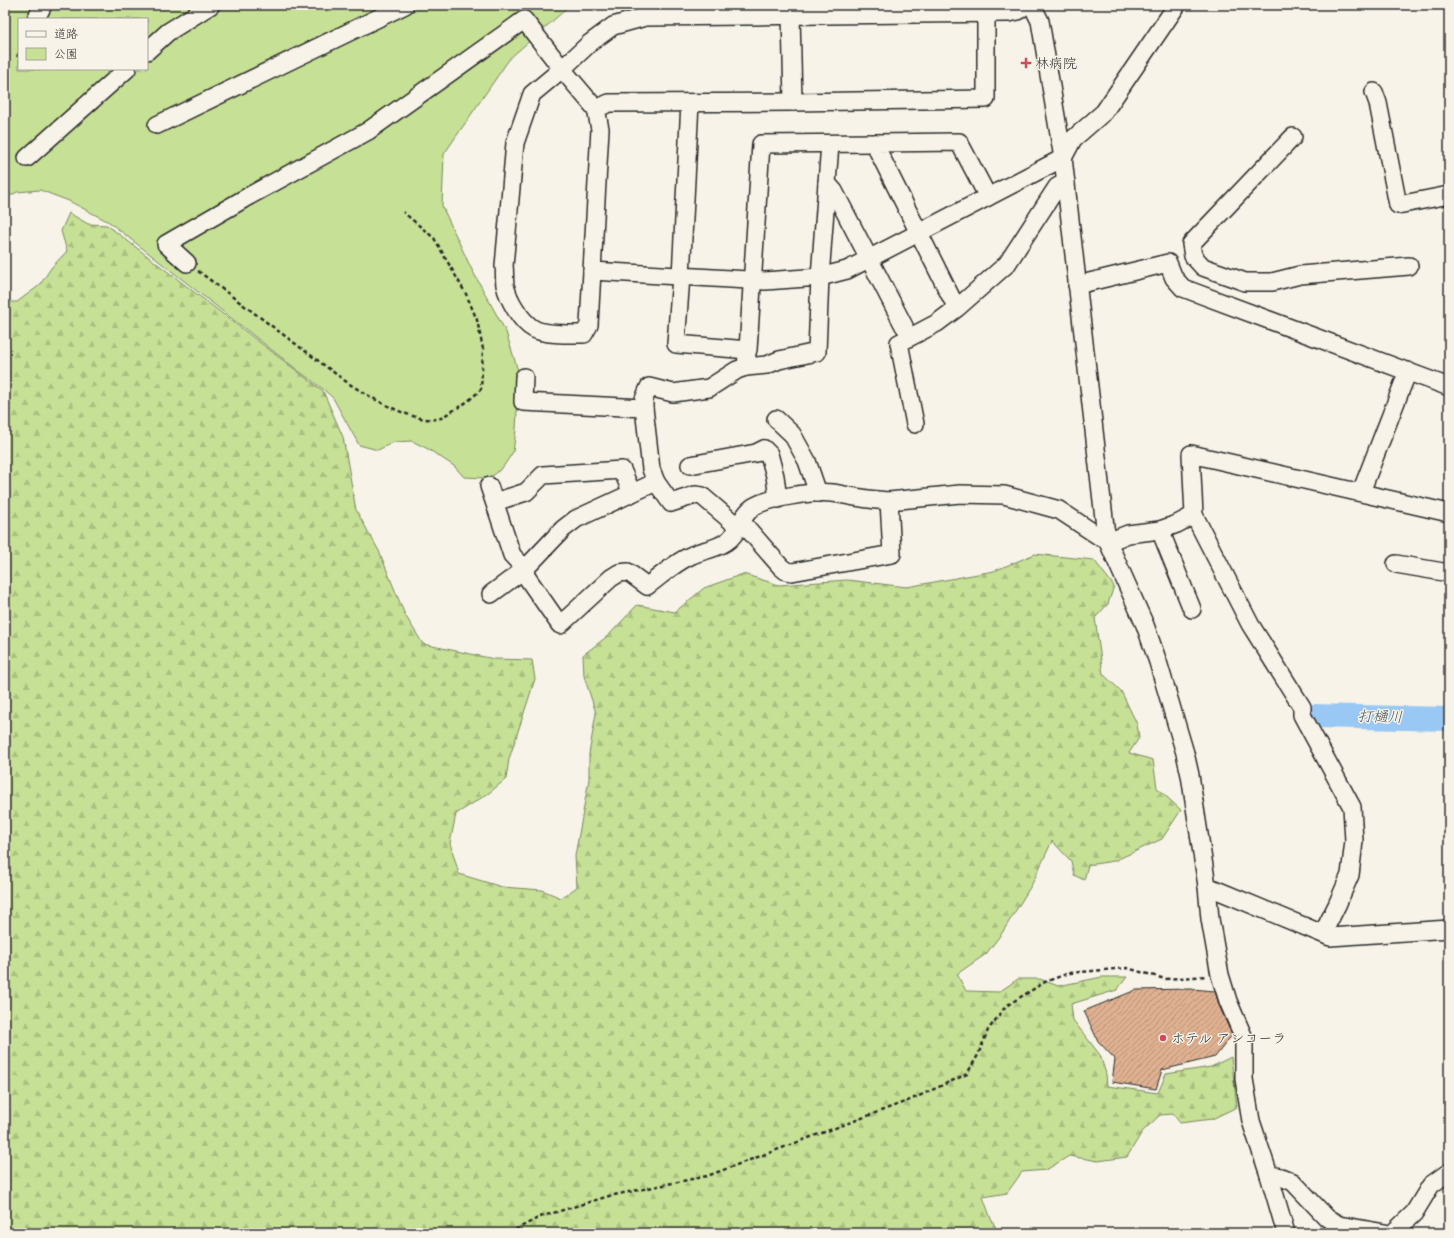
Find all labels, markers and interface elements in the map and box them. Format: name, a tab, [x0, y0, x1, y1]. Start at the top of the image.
legend	[18, 18, 148, 70]
text: 道路	[54, 27, 78, 42]
text: 公園	[54, 47, 78, 62]
place label: 林病院	[1035, 55, 1077, 72]
marker: 林病院	[1020, 57, 1032, 69]
water label: 打樋川	[1357, 707, 1403, 727]
place label: ホテル アンコーラ	[1171, 1030, 1286, 1047]
marker: ホテル アンコーラ	[1158, 1033, 1168, 1043]

